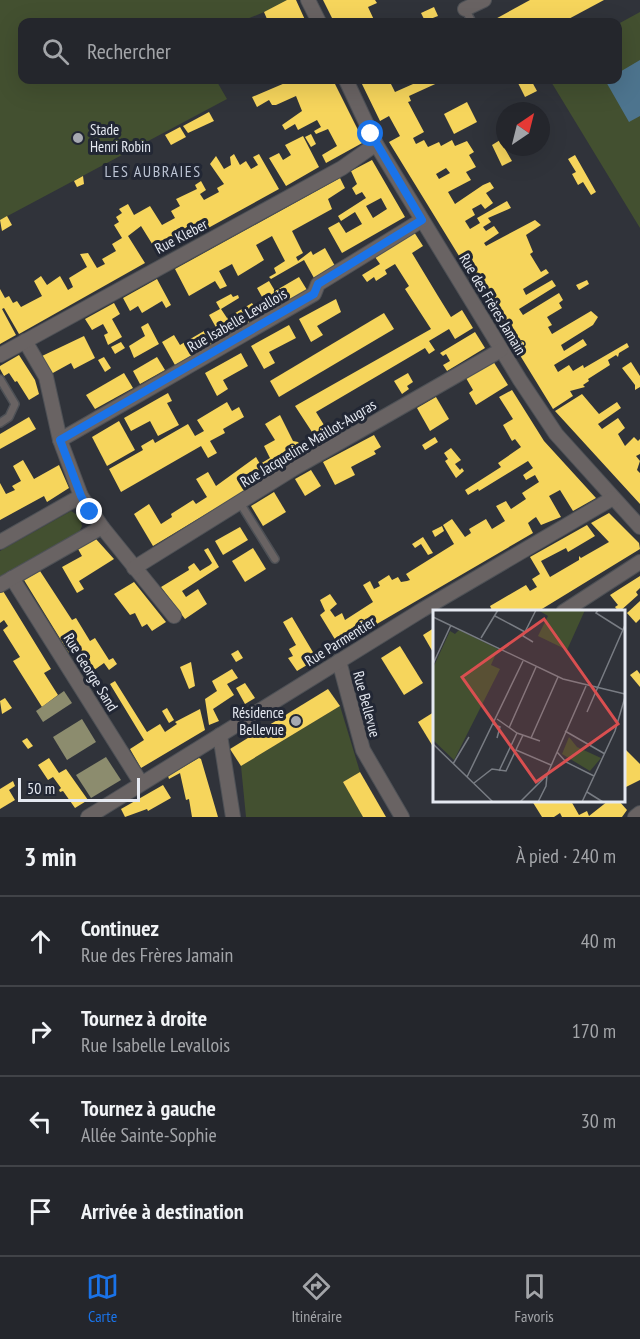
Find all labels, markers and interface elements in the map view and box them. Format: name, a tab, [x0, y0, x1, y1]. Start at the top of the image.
search box	[18, 18, 622, 84]
icon: search	[39, 35, 72, 68]
text: Rechercher	[87, 37, 171, 65]
north arrow	[496, 102, 550, 156]
place label: Stade Henri Robin	[90, 120, 151, 156]
route start	[357, 120, 383, 146]
marker: Stade Henri Robin	[71, 131, 85, 145]
district label: LES AUBRAIES	[104, 161, 202, 181]
street label: Rue Kleber	[151, 214, 211, 258]
street label: Rue des Frères Jamain	[455, 250, 531, 358]
street label: Rue Isabelle Levallois	[184, 284, 290, 356]
street label: Rue Jacqueline Maillot-Augras	[237, 395, 379, 491]
route end	[76, 498, 102, 524]
inset map	[433, 610, 625, 802]
street label: Rue Parmentier	[301, 611, 380, 670]
street label: Rue George Sand	[59, 629, 123, 715]
street label: Rue Bellevue	[349, 669, 385, 739]
place label: Résidence Bellevue	[232, 703, 284, 739]
marker: Résidence Bellevue	[289, 714, 303, 728]
scale bar	[18, 775, 140, 802]
text: 50 m	[27, 778, 55, 798]
text: 3 min	[24, 840, 77, 873]
text: À pied · 240 m	[516, 843, 616, 869]
text: Continuez	[81, 914, 159, 942]
icon: ahead	[24, 925, 57, 958]
text: 40 m	[581, 928, 616, 954]
text: Rue des Frères Jamain	[81, 942, 233, 968]
text: Tournez à droite	[81, 1004, 207, 1032]
icon: right	[24, 1015, 57, 1048]
text: 170 m	[572, 1018, 616, 1044]
text: Rue Isabelle Levallois	[81, 1032, 230, 1058]
text: Tournez à gauche	[81, 1094, 216, 1122]
icon: left	[24, 1105, 57, 1138]
text: 30 m	[581, 1108, 616, 1134]
text: Allée Sainte-Sophie	[81, 1122, 217, 1148]
icon: arrive	[24, 1195, 57, 1228]
text: Arrivée à destination	[81, 1197, 244, 1225]
tab: Carte	[86, 1270, 119, 1326]
tab: Itinéraire	[292, 1270, 342, 1326]
tab: Favoris	[514, 1270, 554, 1326]

